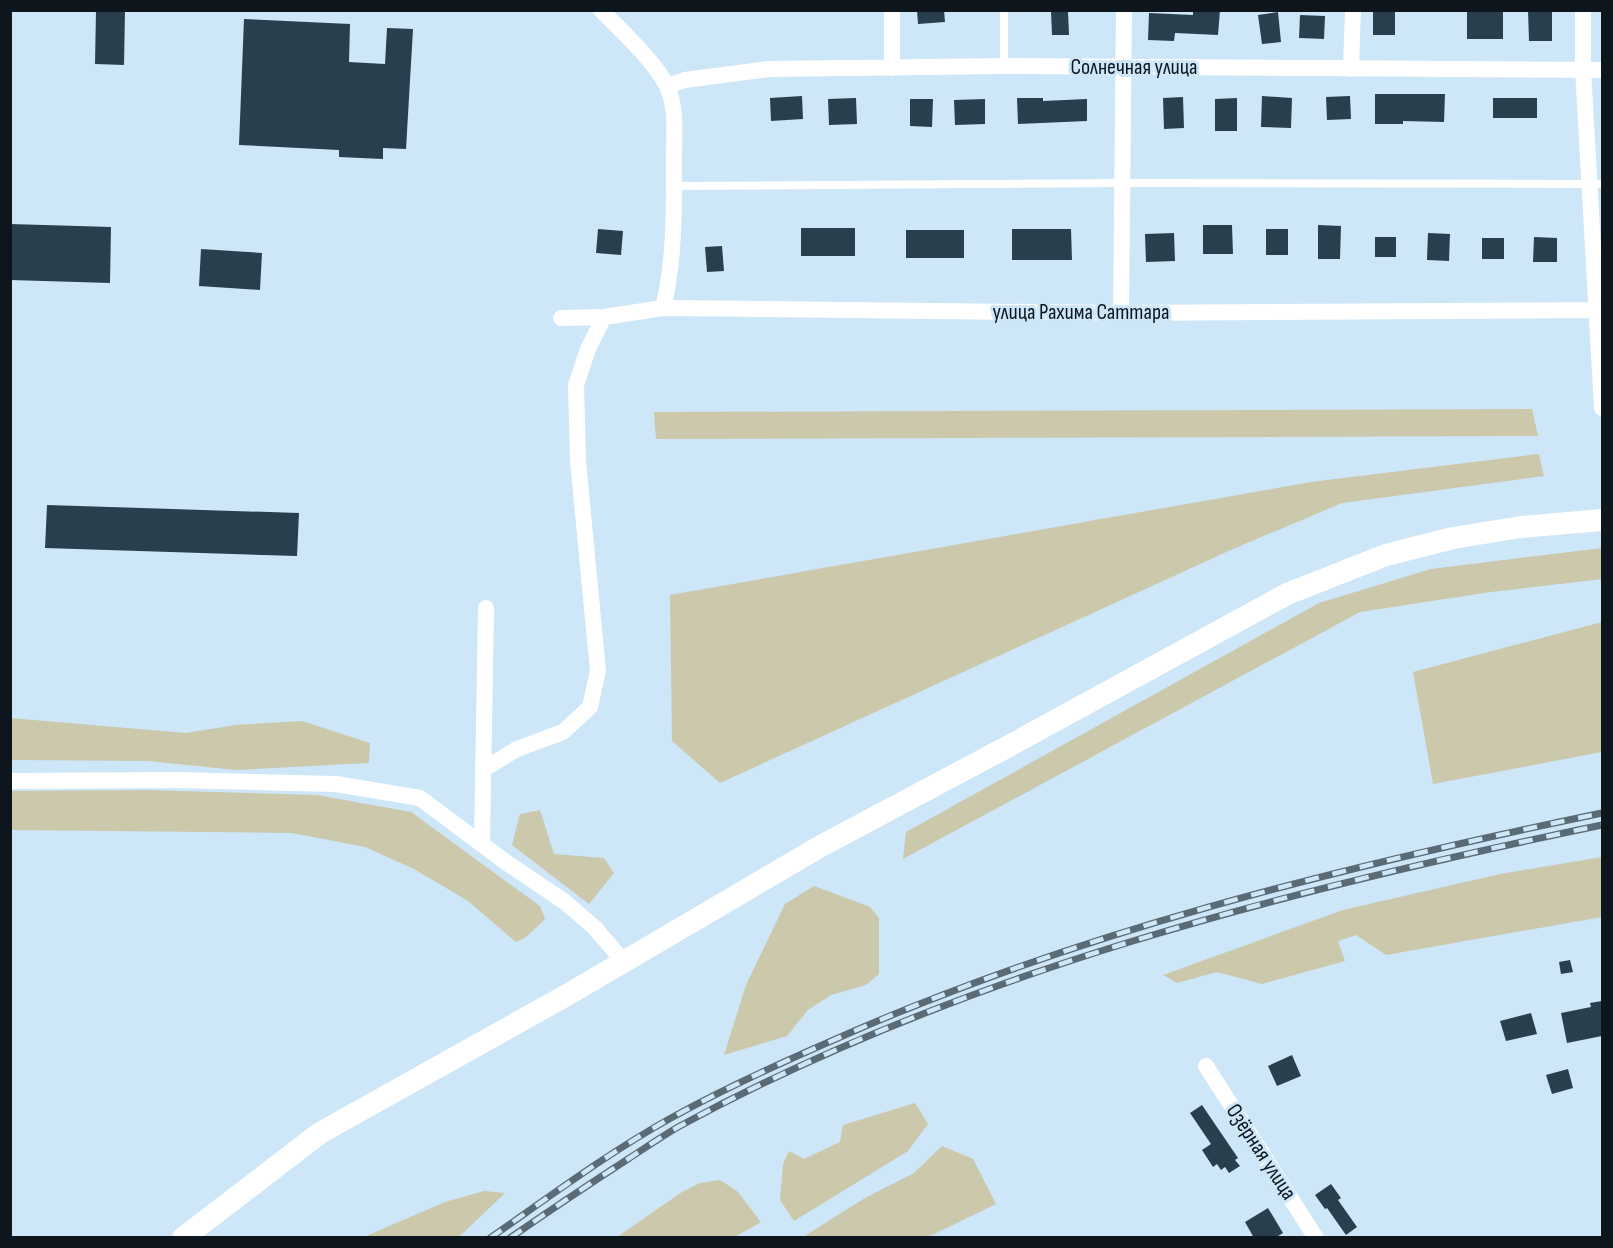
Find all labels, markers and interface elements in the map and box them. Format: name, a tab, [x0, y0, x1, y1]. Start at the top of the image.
street label: Солнечная улица	[1071, 54, 1197, 81]
street label: улица Рахима Саттара	[992, 299, 1170, 326]
street label: Озёрная улица	[1220, 1099, 1302, 1205]

